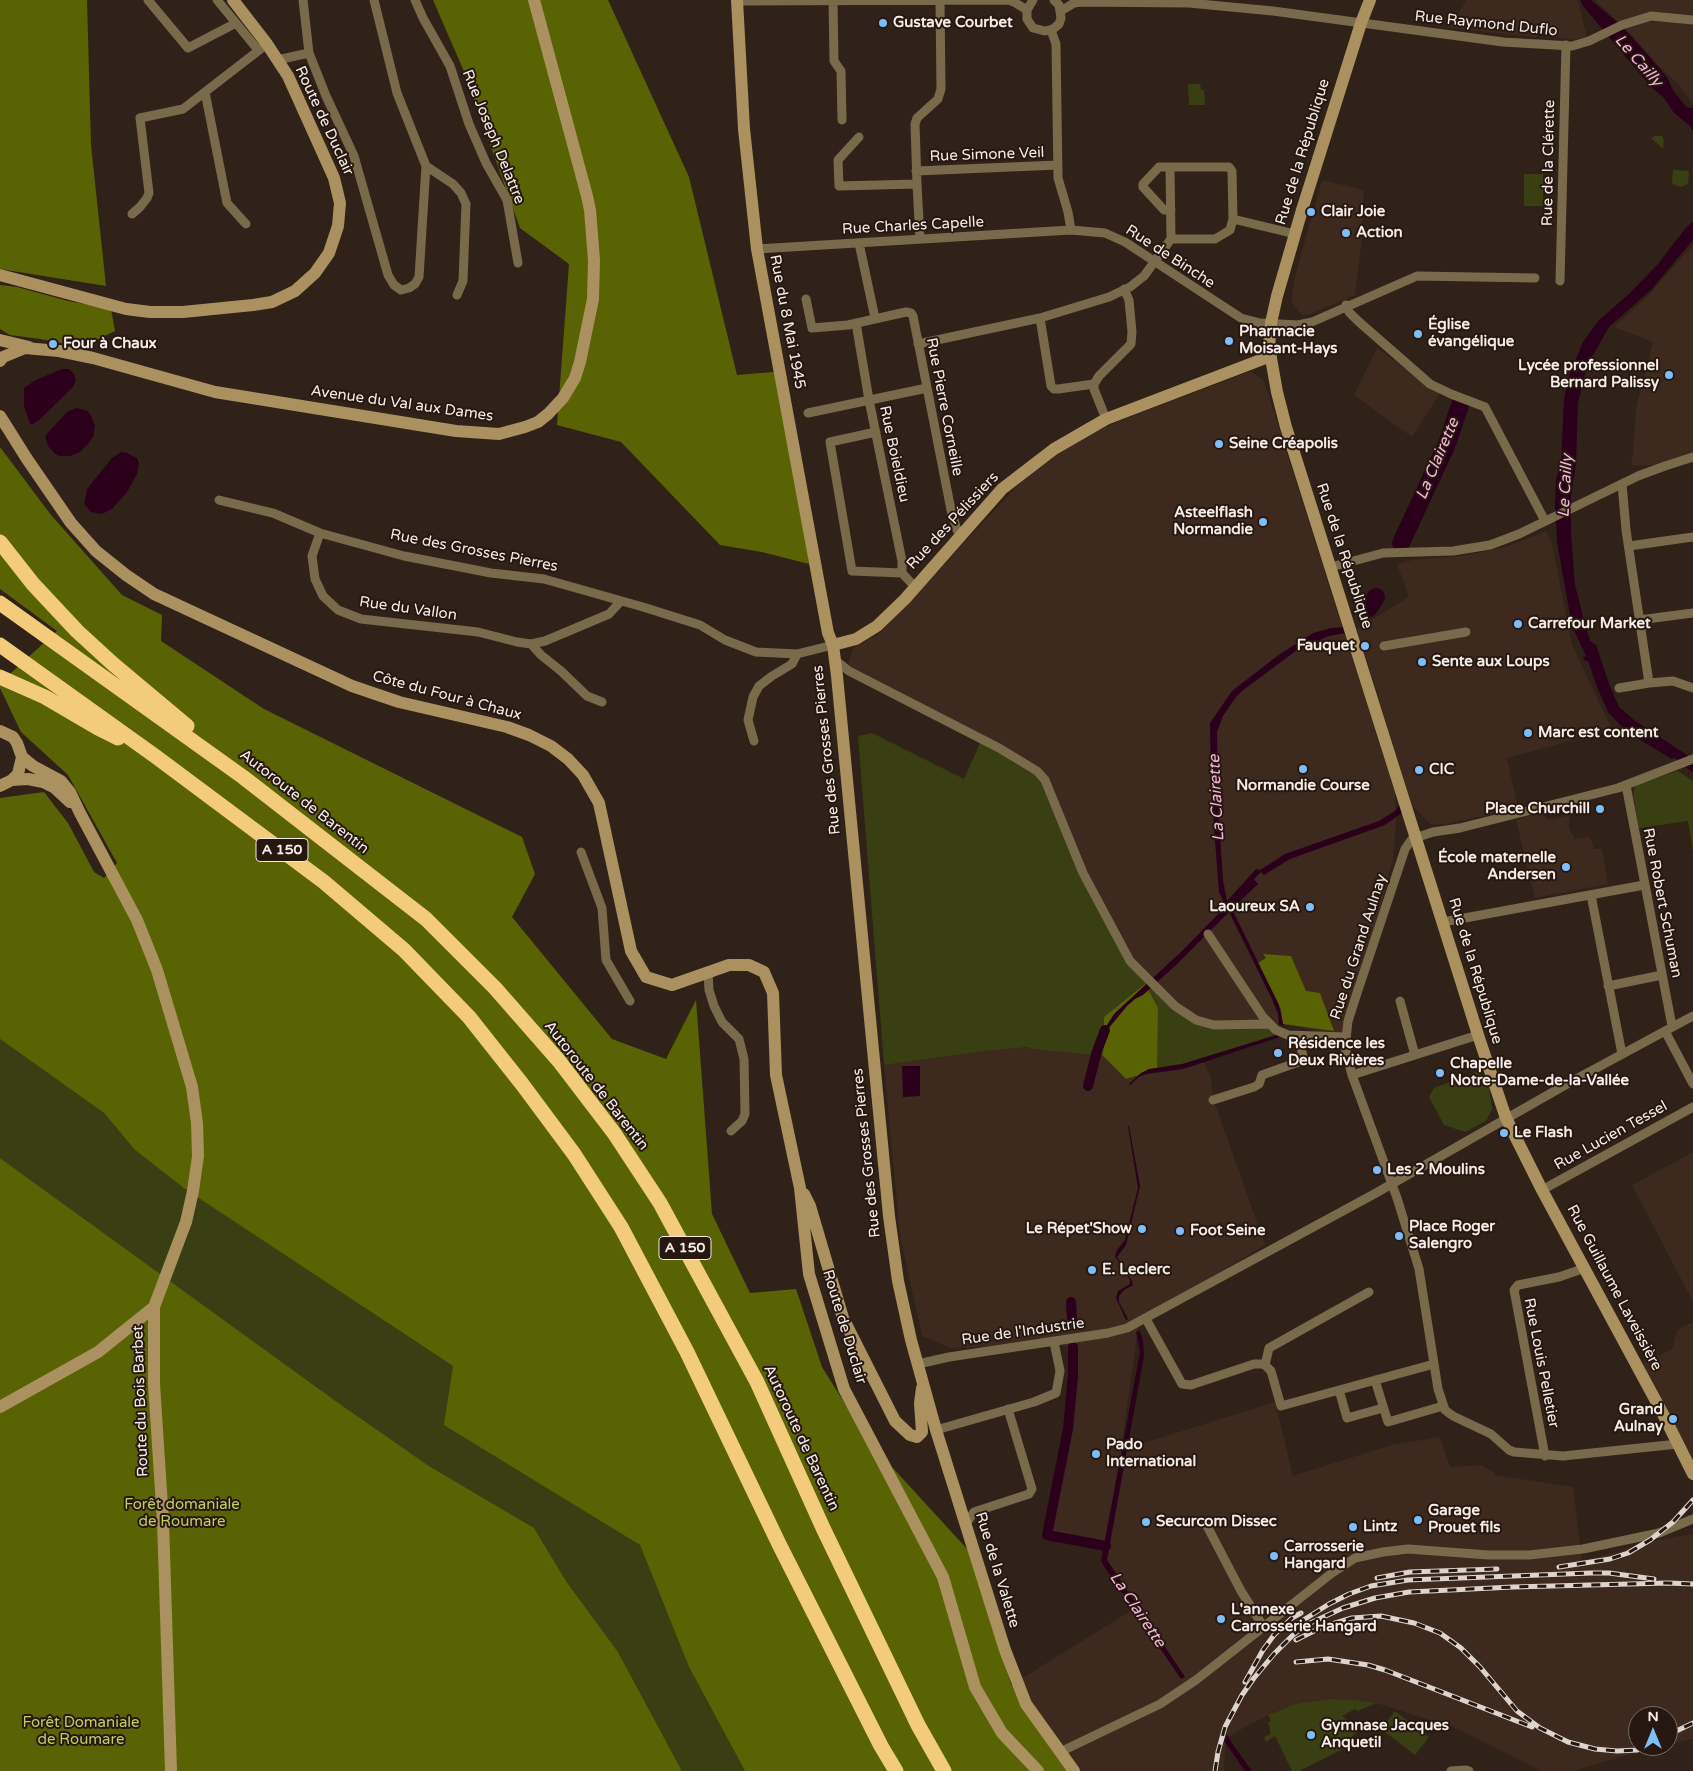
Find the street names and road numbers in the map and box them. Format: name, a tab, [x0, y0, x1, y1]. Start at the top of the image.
street label: Rue Raymond Duflo	[1414, 8, 1558, 40]
street label: Route de Duclair	[291, 63, 357, 179]
street label: Rue Joseph Delattre	[458, 67, 528, 207]
street label: Rue de la République	[1272, 77, 1334, 227]
street label: Rue de la Clérette	[1539, 100, 1559, 226]
street label: Rue Simone Veil	[929, 144, 1045, 166]
street label: Rue Charles Capelle	[842, 213, 984, 239]
street label: Rue de Binche	[1122, 221, 1218, 293]
street label: Rue du 8 Mai 1945	[765, 253, 809, 391]
street label: Rue Pierre Corneille	[922, 336, 966, 478]
street label: Avenue du Val aux Dames	[310, 382, 494, 426]
street label: Rue Boieldieu	[875, 404, 913, 504]
street label: Rue des Pélissiers	[903, 469, 1003, 573]
street label: Rue de la République	[1312, 481, 1376, 631]
street label: Rue des Grosses Pierres	[389, 526, 559, 576]
street label: Rue du Vallon	[358, 593, 458, 625]
street label: Rue des Grosses Pierres	[809, 664, 845, 836]
street label: Côte du Four à Chaux	[371, 667, 523, 725]
street label: Autoroute de Barentin	[236, 746, 372, 858]
street label: Rue Robert Schuman	[1639, 827, 1685, 979]
road number: A 150	[256, 838, 308, 862]
street label: Rue du Grand Aulnay	[1327, 872, 1391, 1022]
street label: Rue de la République	[1444, 896, 1506, 1046]
street label: Autoroute de Barentin	[540, 1018, 652, 1154]
street label: Rue des Grosses Pierres	[849, 1067, 885, 1239]
street label: Rue Lucien Tessel	[1551, 1097, 1671, 1175]
street label: Rue Guillaume Laveissière	[1563, 1202, 1665, 1374]
road number: A 150	[659, 1236, 711, 1260]
street label: Route de Duclair	[818, 1268, 870, 1386]
street label: Rue Louis Pelletier	[1520, 1297, 1562, 1429]
street label: Rue de l'Industrie	[960, 1314, 1086, 1350]
street label: Route du Bois Barbet	[129, 1325, 153, 1477]
street label: Autoroute de Barentin	[759, 1362, 843, 1514]
street label: Rue de la Valette	[971, 1510, 1023, 1630]

